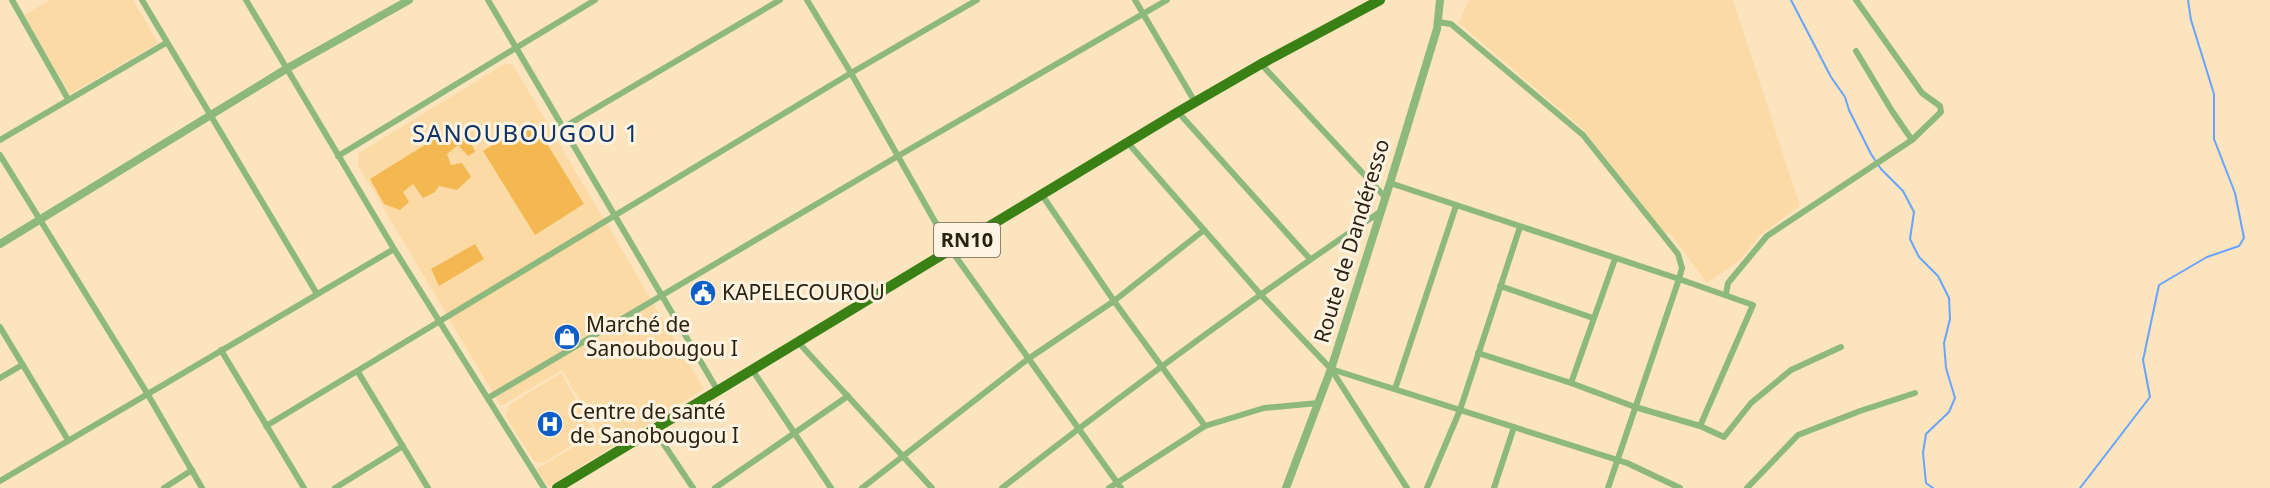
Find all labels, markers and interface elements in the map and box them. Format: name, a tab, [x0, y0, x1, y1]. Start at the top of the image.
district label: SANOUBOUGOU 1	[412, 116, 640, 149]
street label: Route de Dandéresso	[1307, 135, 1395, 346]
road number: RN10	[934, 223, 1000, 257]
public building icon: KAPELECOUROU	[688, 278, 718, 308]
place label: KAPELECOUROU	[722, 278, 885, 306]
place label: Marché de Sanoubougou I	[586, 310, 738, 362]
shop icon: Marché de Sanoubougou I	[552, 322, 582, 352]
place label: Centre de santé de Sanobougou I	[570, 397, 739, 449]
hospital icon: Centre de santé de Sanobougou I	[535, 409, 565, 439]

